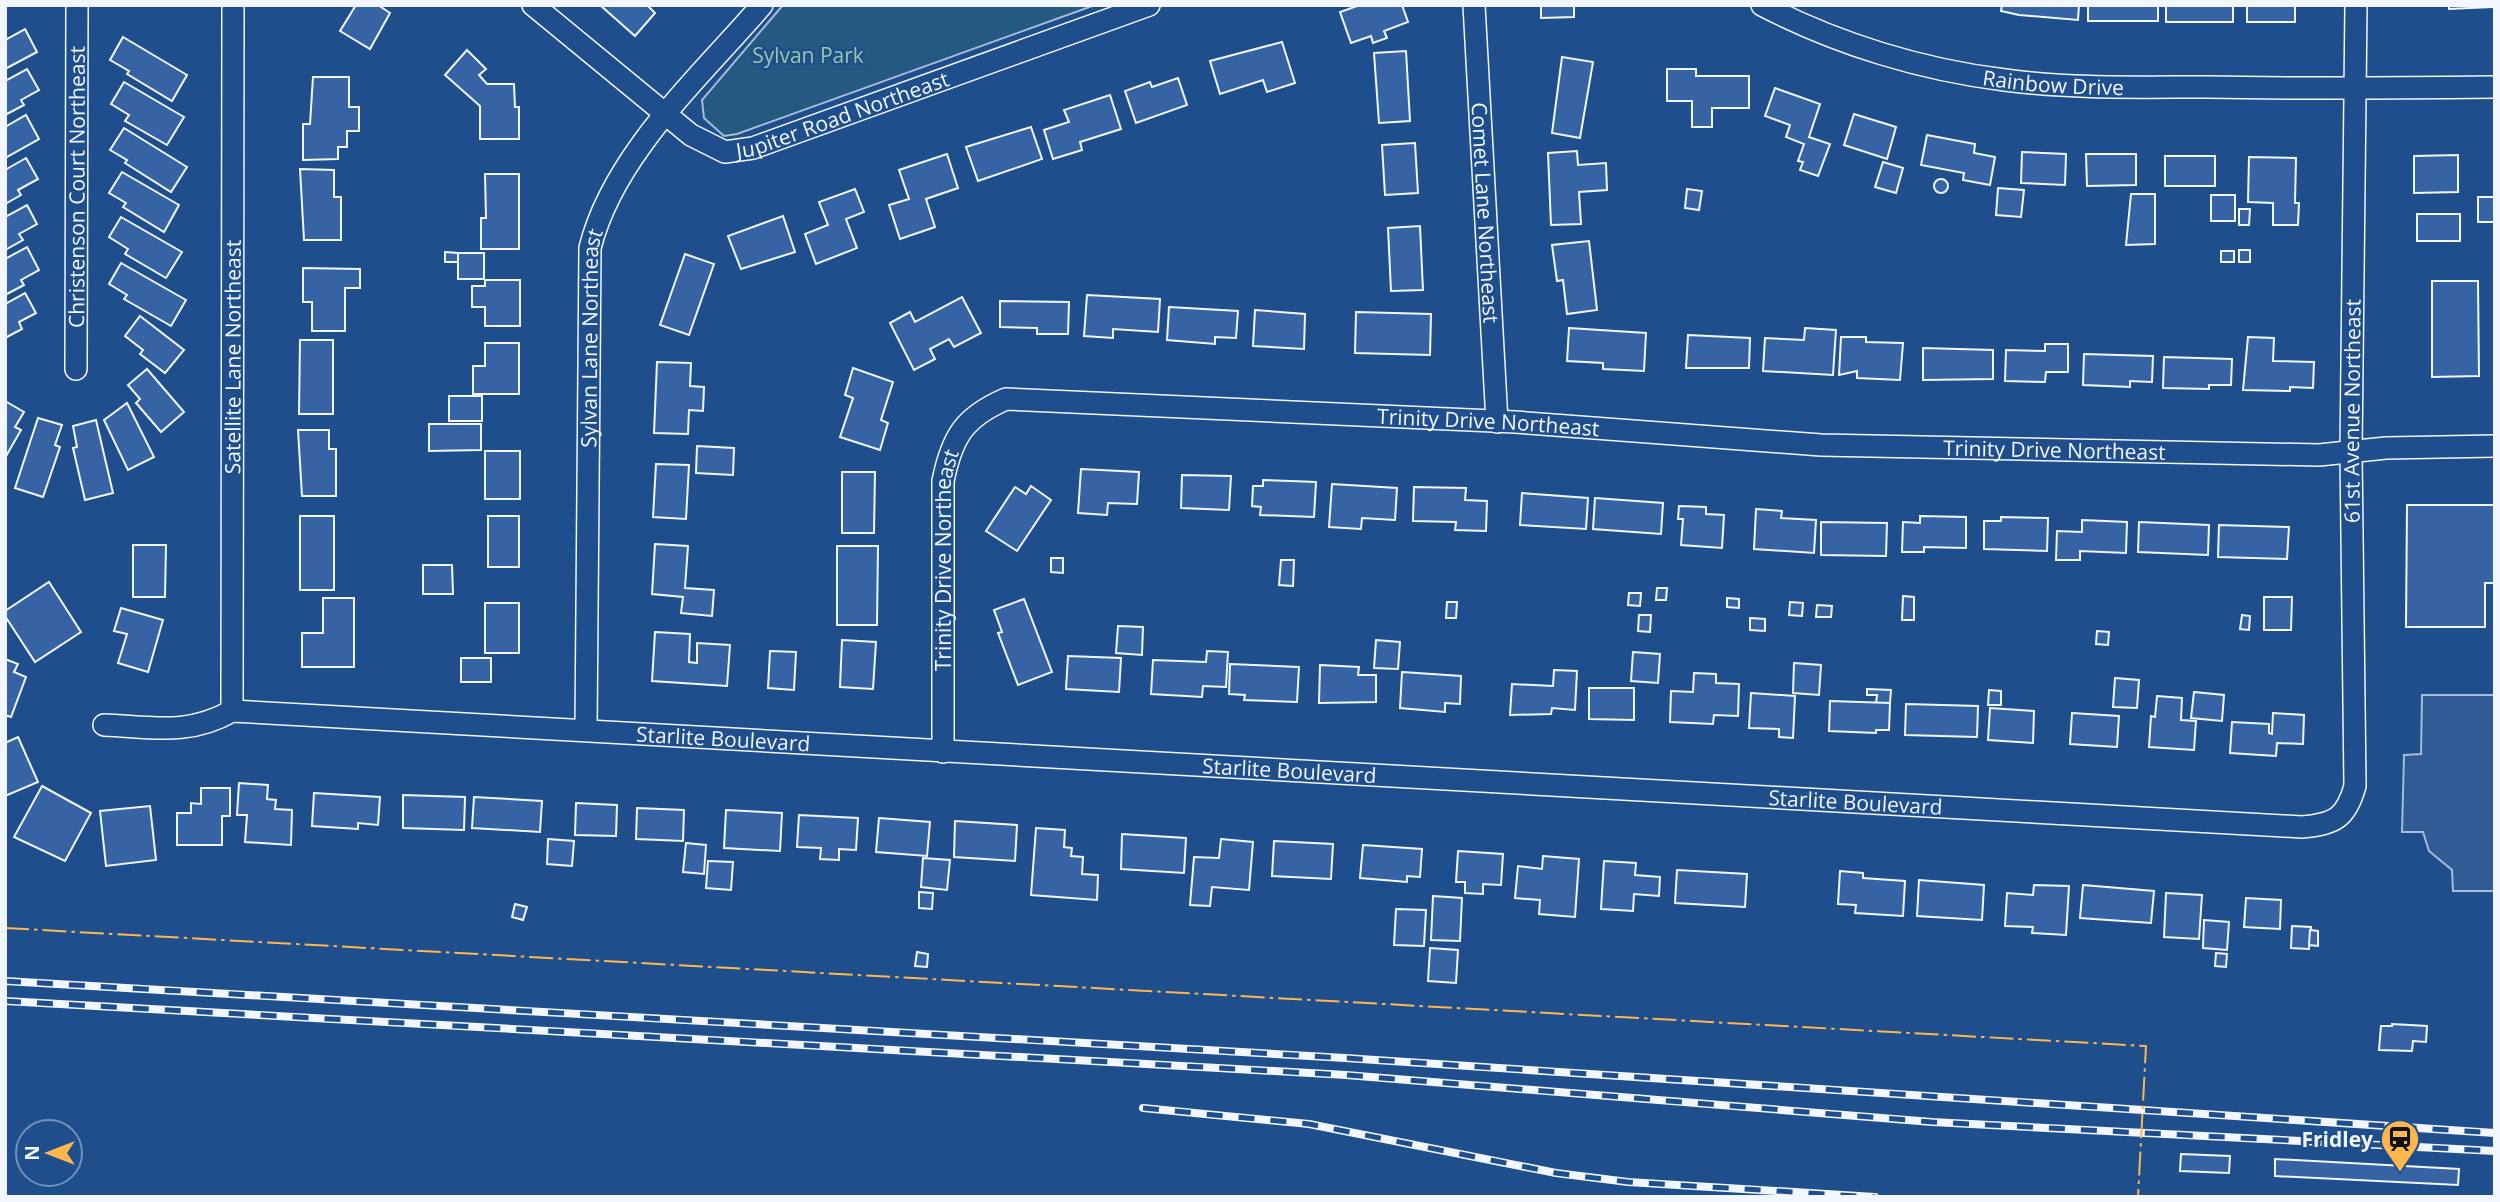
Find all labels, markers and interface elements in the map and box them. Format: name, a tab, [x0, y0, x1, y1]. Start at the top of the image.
park label: Sylvan Park	[752, 41, 864, 69]
street label: Christenson Court Northeast	[62, 46, 91, 328]
street label: Rainbow Drive	[1981, 63, 2124, 101]
street label: Jupiter Road Northeast	[732, 64, 953, 165]
street label: Comet Lane Northeast	[1465, 101, 1506, 324]
street label: Sylvan Lane Northeast	[574, 225, 609, 448]
street label: Satellite Lane Northeast	[218, 240, 247, 474]
street label: 61st Avenue Northeast	[2337, 299, 2367, 523]
street label: Trinity Drive Northeast	[1377, 402, 1600, 442]
street label: Trinity Drive Northeast	[1943, 433, 2166, 466]
street label: Trinity Drive Northeast	[929, 445, 965, 671]
street label: Starlite Boulevard	[635, 720, 811, 757]
street label: Starlite Boulevard	[1201, 751, 1377, 789]
street label: Starlite Boulevard	[1768, 783, 1943, 821]
north arrow	[14, 1118, 84, 1188]
station icon: Fridley	[2379, 1118, 2421, 1173]
place label: Fridley	[2301, 1125, 2373, 1153]
text: N	[19, 1145, 45, 1161]

